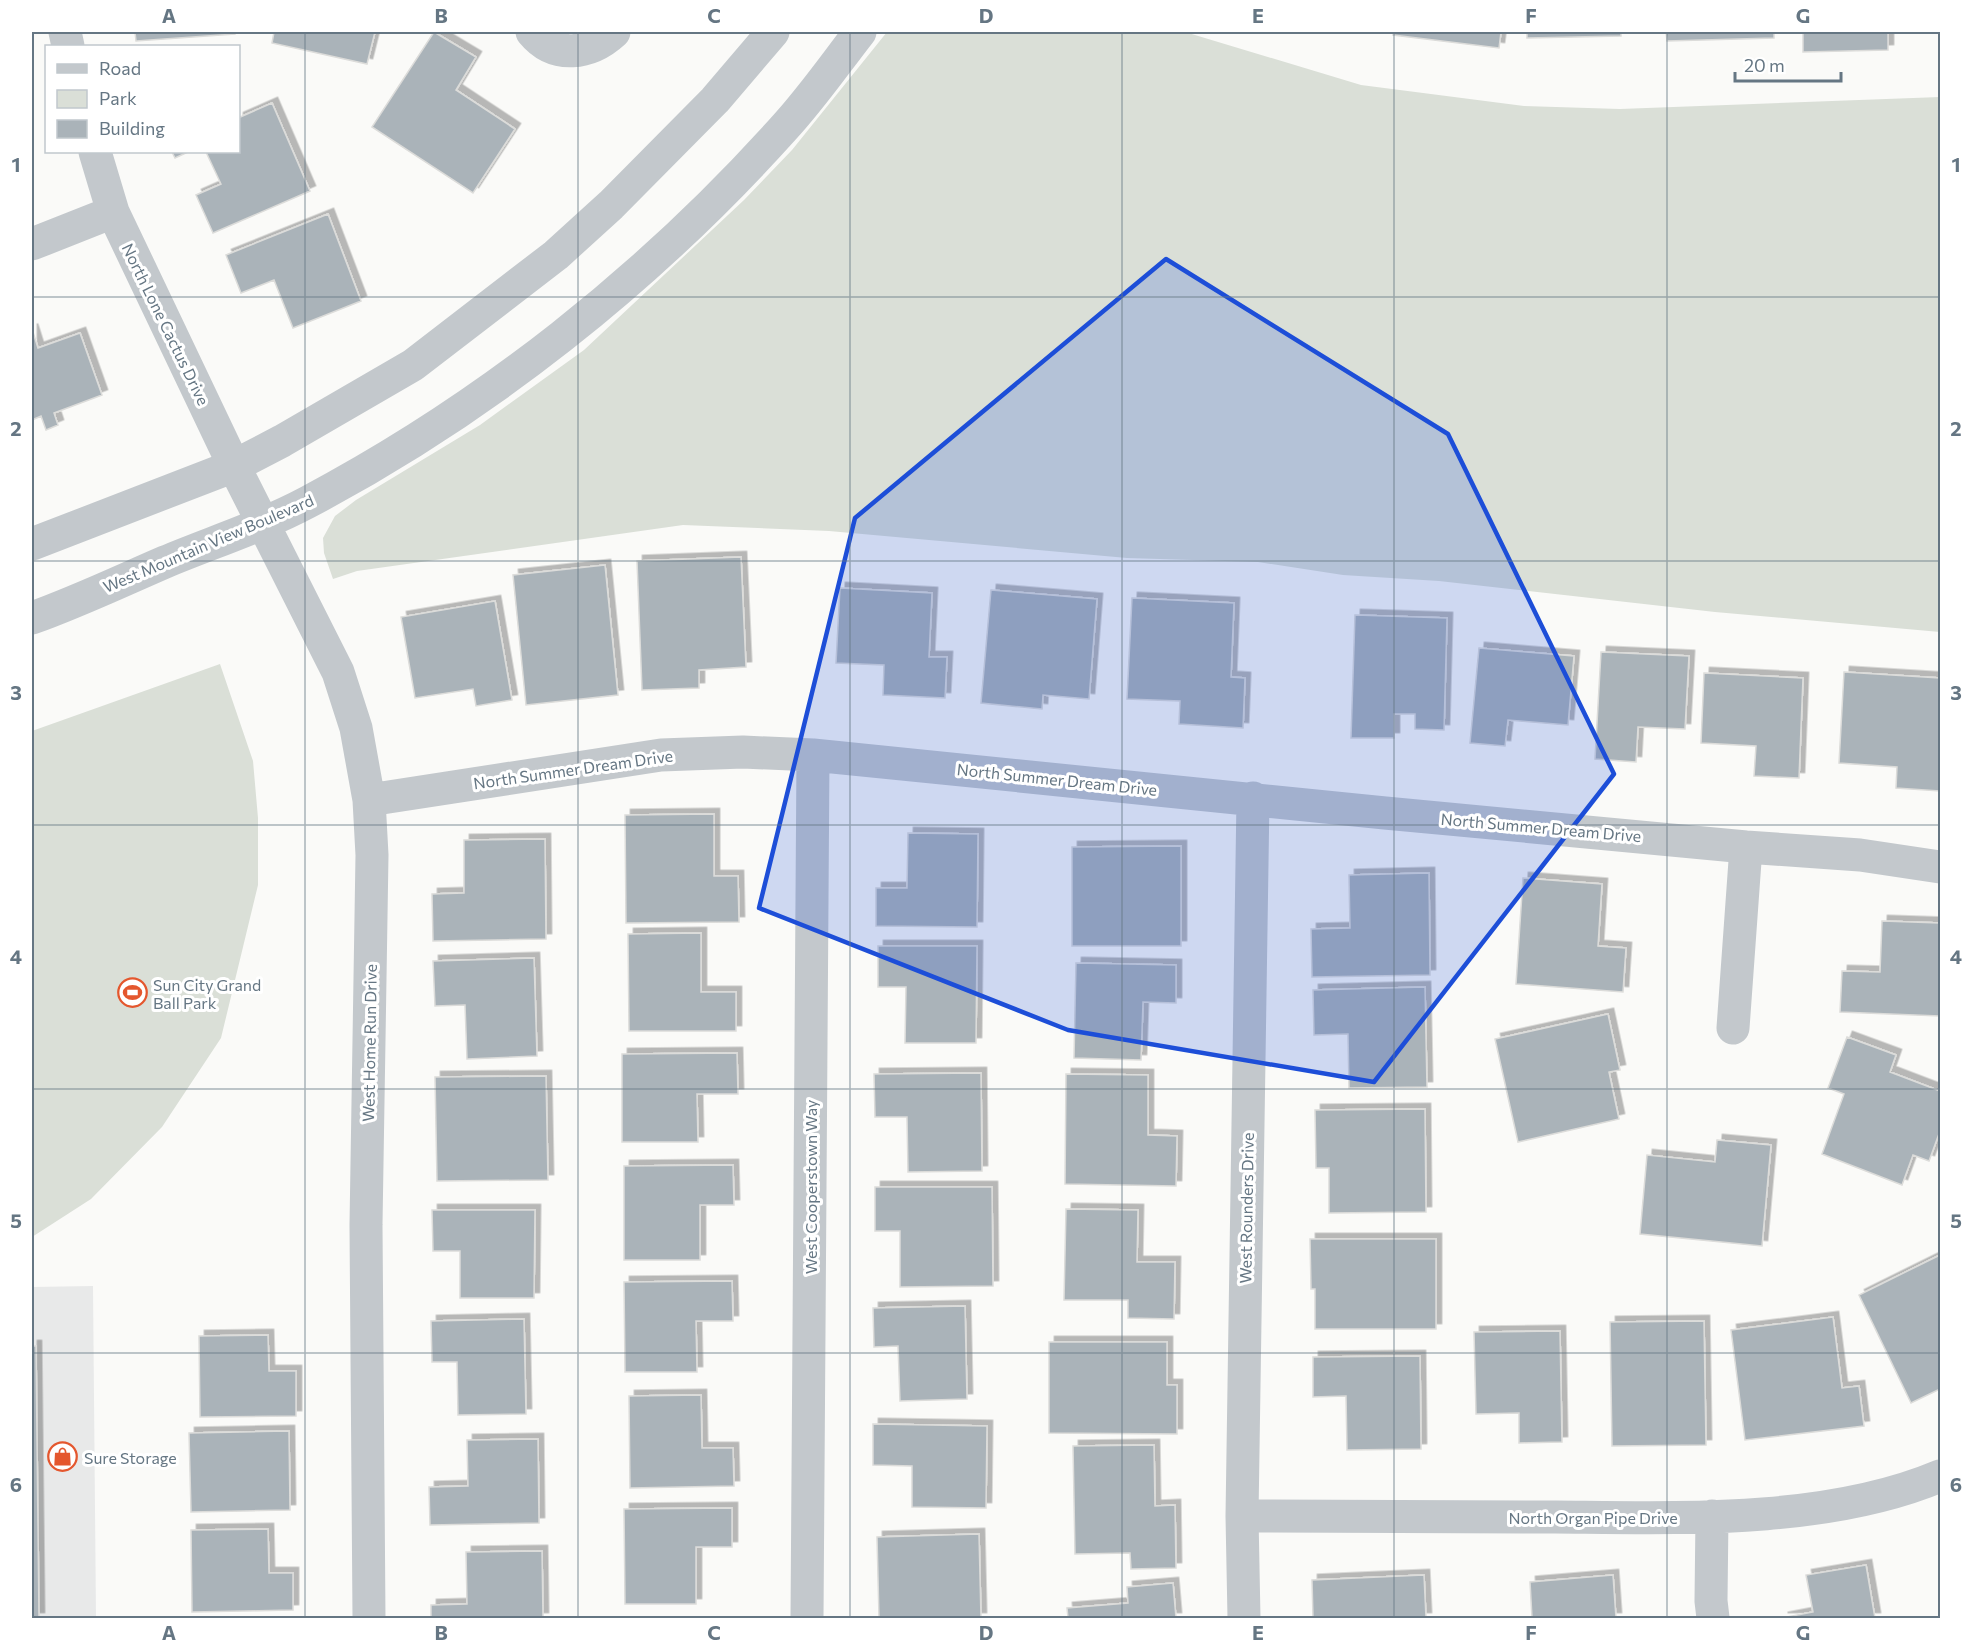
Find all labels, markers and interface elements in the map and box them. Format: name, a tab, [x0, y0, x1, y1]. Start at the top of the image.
text: A	[162, 3, 176, 27]
text: B	[434, 3, 448, 27]
text: C	[707, 3, 721, 27]
text: D	[979, 3, 993, 27]
text: E	[1252, 3, 1264, 27]
text: F	[1525, 3, 1537, 27]
text: G	[1796, 3, 1810, 27]
legend	[45, 45, 240, 153]
scale bar	[1735, 45, 1842, 83]
text: 20 m	[1744, 54, 1785, 76]
text: Road	[99, 57, 141, 79]
text: Park	[99, 87, 137, 109]
text: Building	[99, 117, 165, 139]
text: 1	[11, 152, 21, 176]
text: 1	[1951, 152, 1961, 176]
street label: North Lone Cactus Drive	[118, 240, 214, 408]
text: 2	[10, 416, 22, 440]
text: 2	[1950, 416, 1962, 440]
street label: West Mountain View Boulevard	[100, 490, 316, 596]
text: 3	[10, 680, 22, 704]
text: 3	[1950, 680, 1962, 704]
street label: North Summer Dream Drive	[472, 746, 674, 792]
street label: North Summer Dream Drive	[956, 759, 1158, 799]
street label: North Summer Dream Drive	[1440, 809, 1642, 845]
text: 4	[10, 944, 22, 968]
text: 4	[1950, 944, 1962, 968]
street label: West Home Run Drive	[358, 964, 380, 1122]
place label: Sun City Grand Ball Park	[153, 975, 261, 1012]
sports icon: Sun City Grand Ball Park	[116, 977, 148, 1009]
street label: West Cooperstown Way	[801, 1100, 820, 1274]
street label: West Rounders Drive	[1235, 1132, 1257, 1284]
text: 5	[10, 1208, 22, 1232]
text: 5	[1950, 1208, 1962, 1232]
shop icon: Sure Storage	[47, 1441, 79, 1473]
place label: Sure Storage	[84, 1448, 177, 1467]
text: 6	[10, 1472, 22, 1496]
text: 6	[1950, 1472, 1962, 1496]
street label: North Organ Pipe Drive	[1508, 1508, 1678, 1527]
text: A	[162, 1620, 176, 1644]
text: B	[434, 1620, 448, 1644]
text: C	[707, 1620, 721, 1644]
text: D	[979, 1620, 993, 1644]
text: E	[1252, 1620, 1264, 1644]
text: F	[1525, 1620, 1537, 1644]
text: G	[1796, 1620, 1810, 1644]

